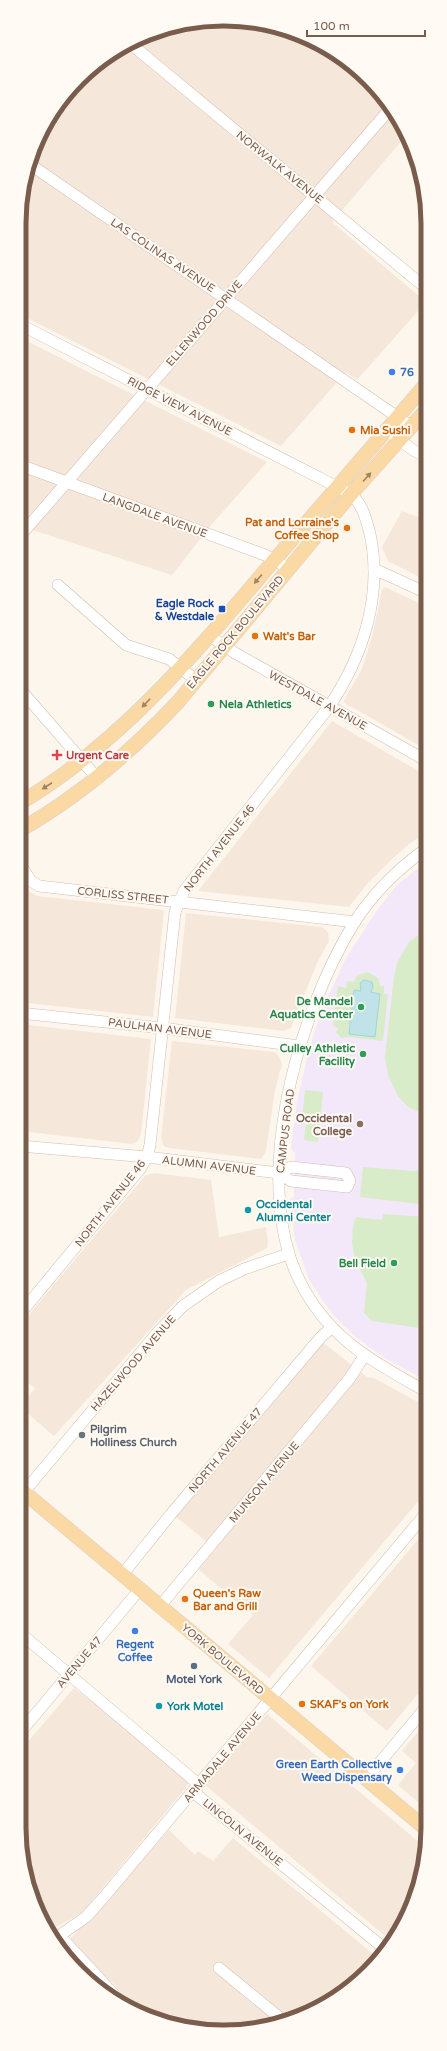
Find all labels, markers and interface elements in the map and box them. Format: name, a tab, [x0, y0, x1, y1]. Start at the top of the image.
scale bar	[307, 12, 425, 38]
text: 100 m	[313, 19, 350, 33]
street label: NORWALK AVENUE	[234, 128, 326, 206]
street label: LAS COLINAS AVENUE	[108, 216, 217, 295]
street label: ELLENWOOD DRIVE	[164, 278, 245, 369]
place label: 76	[400, 366, 414, 379]
marker: 76	[387, 367, 397, 377]
street label: RIDGE VIEW AVENUE	[125, 374, 234, 439]
place label: Mia Sushi	[360, 424, 411, 437]
marker: Mia Sushi	[347, 425, 357, 435]
one-way arrow	[362, 472, 371, 482]
street label: LANGDALE AVENUE	[101, 490, 209, 540]
place label: Pat and Lorraine's Coffee Shop	[245, 516, 340, 543]
marker: Pat and Lorraine's Coffee Shop	[342, 523, 352, 533]
street label: EAGLE ROCK BOULEVARD	[184, 573, 287, 692]
one-way arrow	[254, 574, 263, 585]
place label: Eagle Rock & Westdale	[155, 597, 215, 623]
marker: Eagle Rock & Westdale	[217, 604, 227, 614]
place label: Walt's Bar	[263, 630, 316, 643]
marker: Walt's Bar	[250, 631, 260, 641]
street label: WESTDALE AVENUE	[266, 668, 369, 733]
one-way arrow	[141, 698, 151, 708]
place label: Nela Athletics	[219, 698, 292, 711]
marker: Nela Athletics	[206, 699, 216, 709]
marker: Urgent Care	[51, 749, 63, 761]
place label: Urgent Care	[66, 749, 130, 763]
one-way arrow	[42, 782, 52, 790]
street label: NORTH AVENUE 46	[181, 802, 257, 894]
street label: CORLISS STREET	[77, 884, 170, 907]
place label: De Mandel Aquatics Center	[269, 995, 354, 1022]
marker: De Mandel Aquatics Center	[356, 1002, 366, 1012]
street label: PAULHAN AVENUE	[107, 1016, 213, 1041]
place label: Culley Athletic Facility	[280, 1042, 355, 1069]
marker: Culley Athletic Facility	[358, 1049, 368, 1059]
street label: CAMPUS ROAD	[274, 1088, 297, 1174]
place label: Occidental College	[296, 1112, 353, 1139]
marker: Occidental College	[355, 1119, 365, 1129]
street label: ALUMNI AVENUE	[161, 1153, 257, 1178]
street label: NORTH AVENUE 46	[72, 1157, 148, 1249]
place label: Occidental Alumni Center	[256, 1198, 332, 1224]
marker: Occidental Alumni Center	[243, 1205, 253, 1215]
place label: Bell Field	[339, 1257, 386, 1270]
marker: Bell Field	[389, 1258, 399, 1268]
street label: HAZELWOOD AVENUE	[88, 1313, 179, 1414]
street label: NORTH AVENUE 47	[186, 1405, 265, 1495]
place label: Pilgrim Holliness Church	[90, 1423, 177, 1449]
marker: Pilgrim Holliness Church	[77, 1430, 87, 1440]
street label: MUNSON AVENUE	[227, 1439, 302, 1525]
place label: Queen's Raw Bar and Grill	[193, 1587, 261, 1613]
marker: Queen's Raw Bar and Grill	[180, 1594, 190, 1604]
street label: YORK BOULEVARD	[179, 1621, 266, 1698]
marker: Regent Coffee	[130, 1626, 140, 1636]
street label: AVENUE 47	[54, 1634, 105, 1691]
place label: Regent Coffee	[116, 1638, 155, 1664]
marker: Motel York	[189, 1661, 199, 1671]
place label: Motel York	[166, 1673, 222, 1686]
place label: SKAF's on York	[310, 1698, 389, 1711]
marker: SKAF's on York	[297, 1699, 307, 1709]
place label: York Motel	[167, 1700, 223, 1713]
marker: York Motel	[154, 1701, 164, 1711]
street label: ARMADALE AVENUE	[181, 1709, 264, 1805]
place label: Green Earth Collective Weed Dispensary	[276, 1758, 393, 1785]
marker: Green Earth Collective Weed Dispensary	[395, 1765, 405, 1775]
street label: LINCOLN AVENUE	[200, 1796, 285, 1869]

